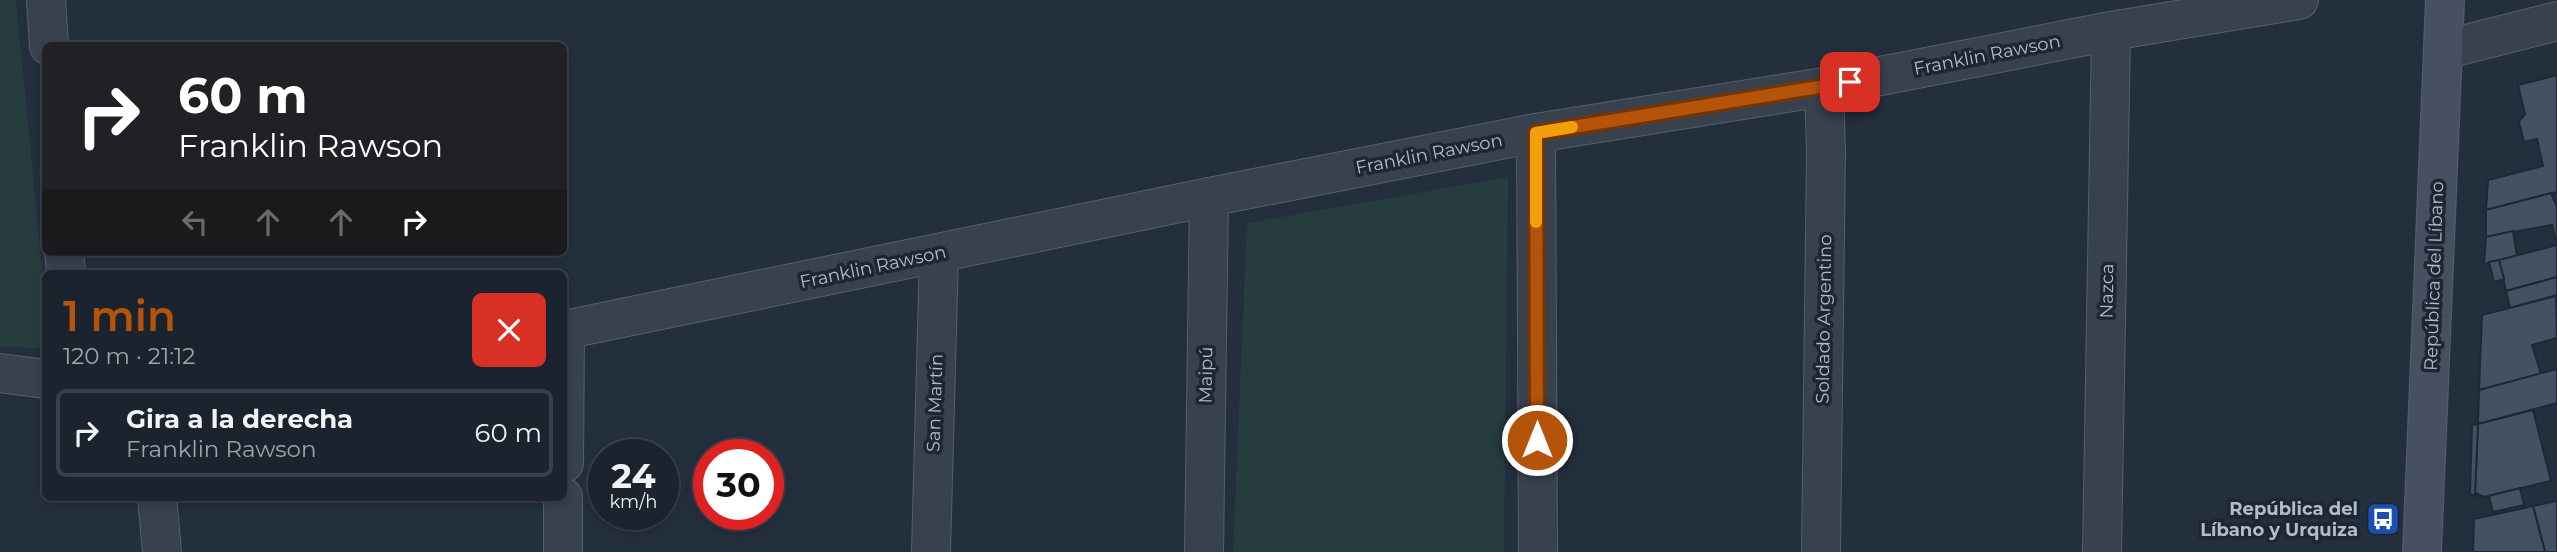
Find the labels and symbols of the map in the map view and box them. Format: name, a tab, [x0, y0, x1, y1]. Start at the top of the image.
street label: Franklin Rawson	[1912, 30, 2062, 80]
pin	[1820, 52, 1880, 112]
street label: Franklin Rawson	[1354, 129, 1504, 179]
street label: República del Líbano	[2420, 181, 2448, 371]
street label: Soldado Argentino	[1812, 234, 1836, 404]
street label: Franklin Rawson	[798, 241, 948, 293]
street label: Nazca	[2096, 263, 2118, 319]
street label: Maipú	[1195, 346, 1217, 404]
street label: San Martín	[922, 354, 948, 452]
position arrow	[1500, 403, 1574, 477]
speed limit sign: 30	[693, 439, 784, 530]
place label: República del Líbano y Urquiza	[2200, 498, 2358, 541]
bus stop icon: República del Líbano y Urquiza	[2364, 500, 2402, 538]

